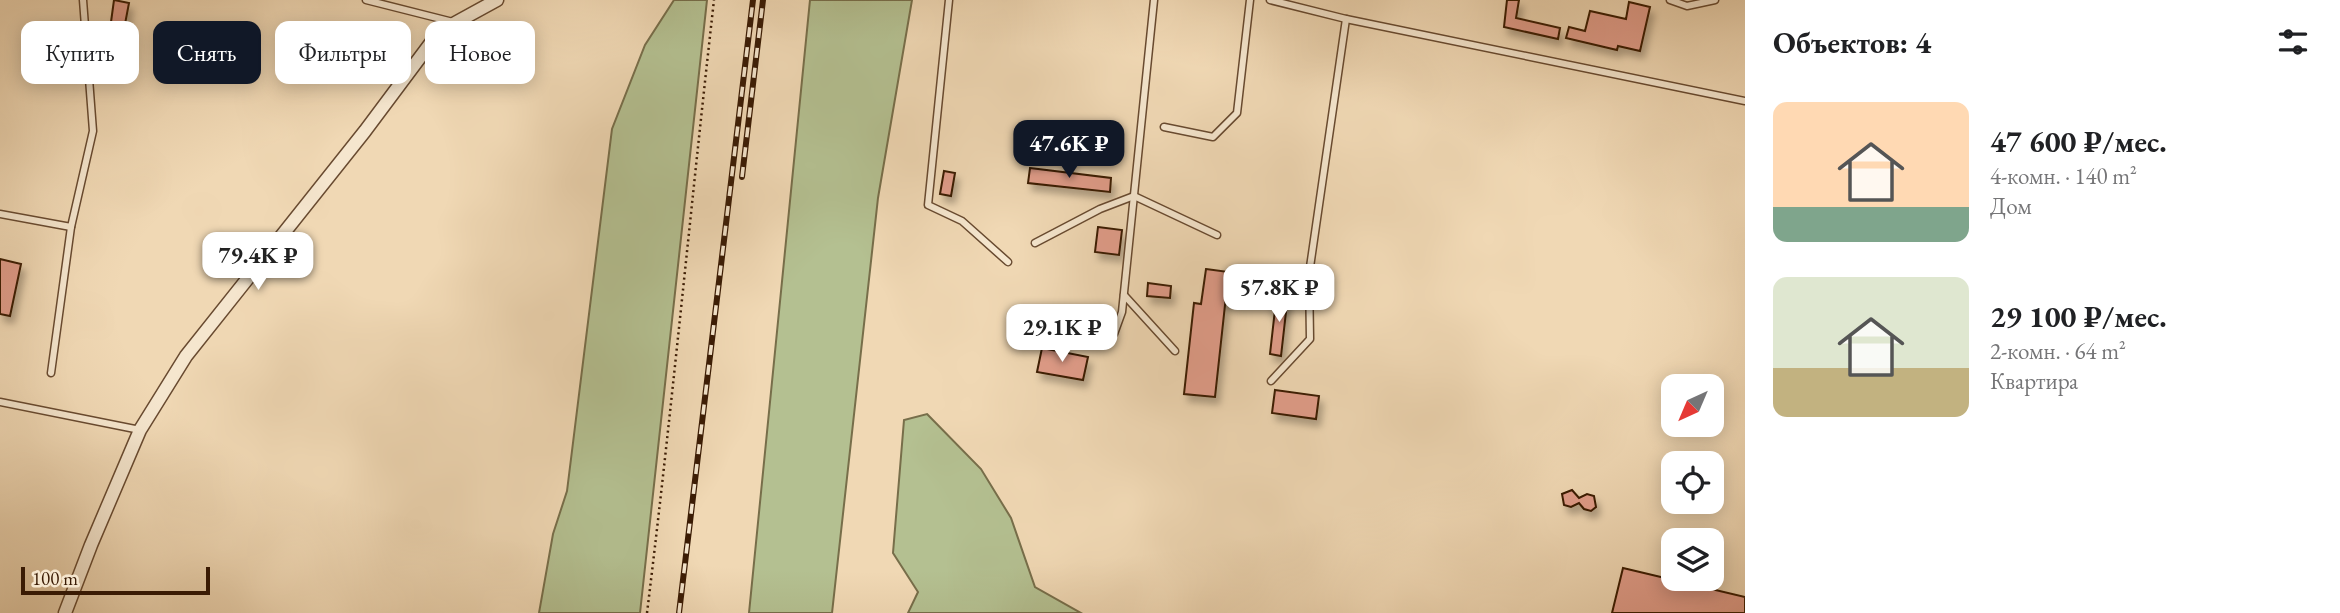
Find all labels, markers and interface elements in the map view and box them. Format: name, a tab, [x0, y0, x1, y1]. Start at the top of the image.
chip: Купить	[21, 21, 139, 84]
chip: Снять	[153, 21, 261, 84]
chip: Фильтры	[275, 21, 411, 84]
chip: Новое	[425, 21, 535, 84]
text: Объектов: 4	[1773, 23, 1931, 62]
icon: filters	[2274, 23, 2312, 61]
pin: 47.6K ₽	[1004, 120, 1134, 180]
text: 47 600 ₽/мес.	[1990, 122, 2167, 161]
text: 47.6K ₽	[1029, 128, 1109, 158]
icon: home	[1829, 130, 1913, 214]
text: 4-комн. · 140 m²	[1990, 161, 2137, 191]
text: Дом	[1990, 191, 2032, 221]
pin: 79.4K ₽	[193, 232, 323, 292]
text: 79.4K ₽	[218, 240, 298, 270]
pin: 57.8K ₽	[1214, 264, 1344, 324]
text: 57.8K ₽	[1239, 272, 1319, 302]
text: 29 100 ₽/мес.	[1990, 297, 2167, 336]
pin: 29.1K ₽	[997, 304, 1127, 364]
icon: home	[1829, 305, 1913, 389]
text: 29.1K ₽	[1022, 312, 1102, 342]
text: 2-комн. · 64 m²	[1990, 336, 2126, 366]
text: Квартира	[1990, 366, 2078, 396]
north arrow	[1661, 374, 1724, 438]
map controls	[1661, 374, 1724, 591]
button: locate	[1661, 451, 1724, 514]
button: layers	[1661, 528, 1724, 591]
scale bar	[21, 564, 210, 596]
text: 100 m	[32, 566, 78, 591]

